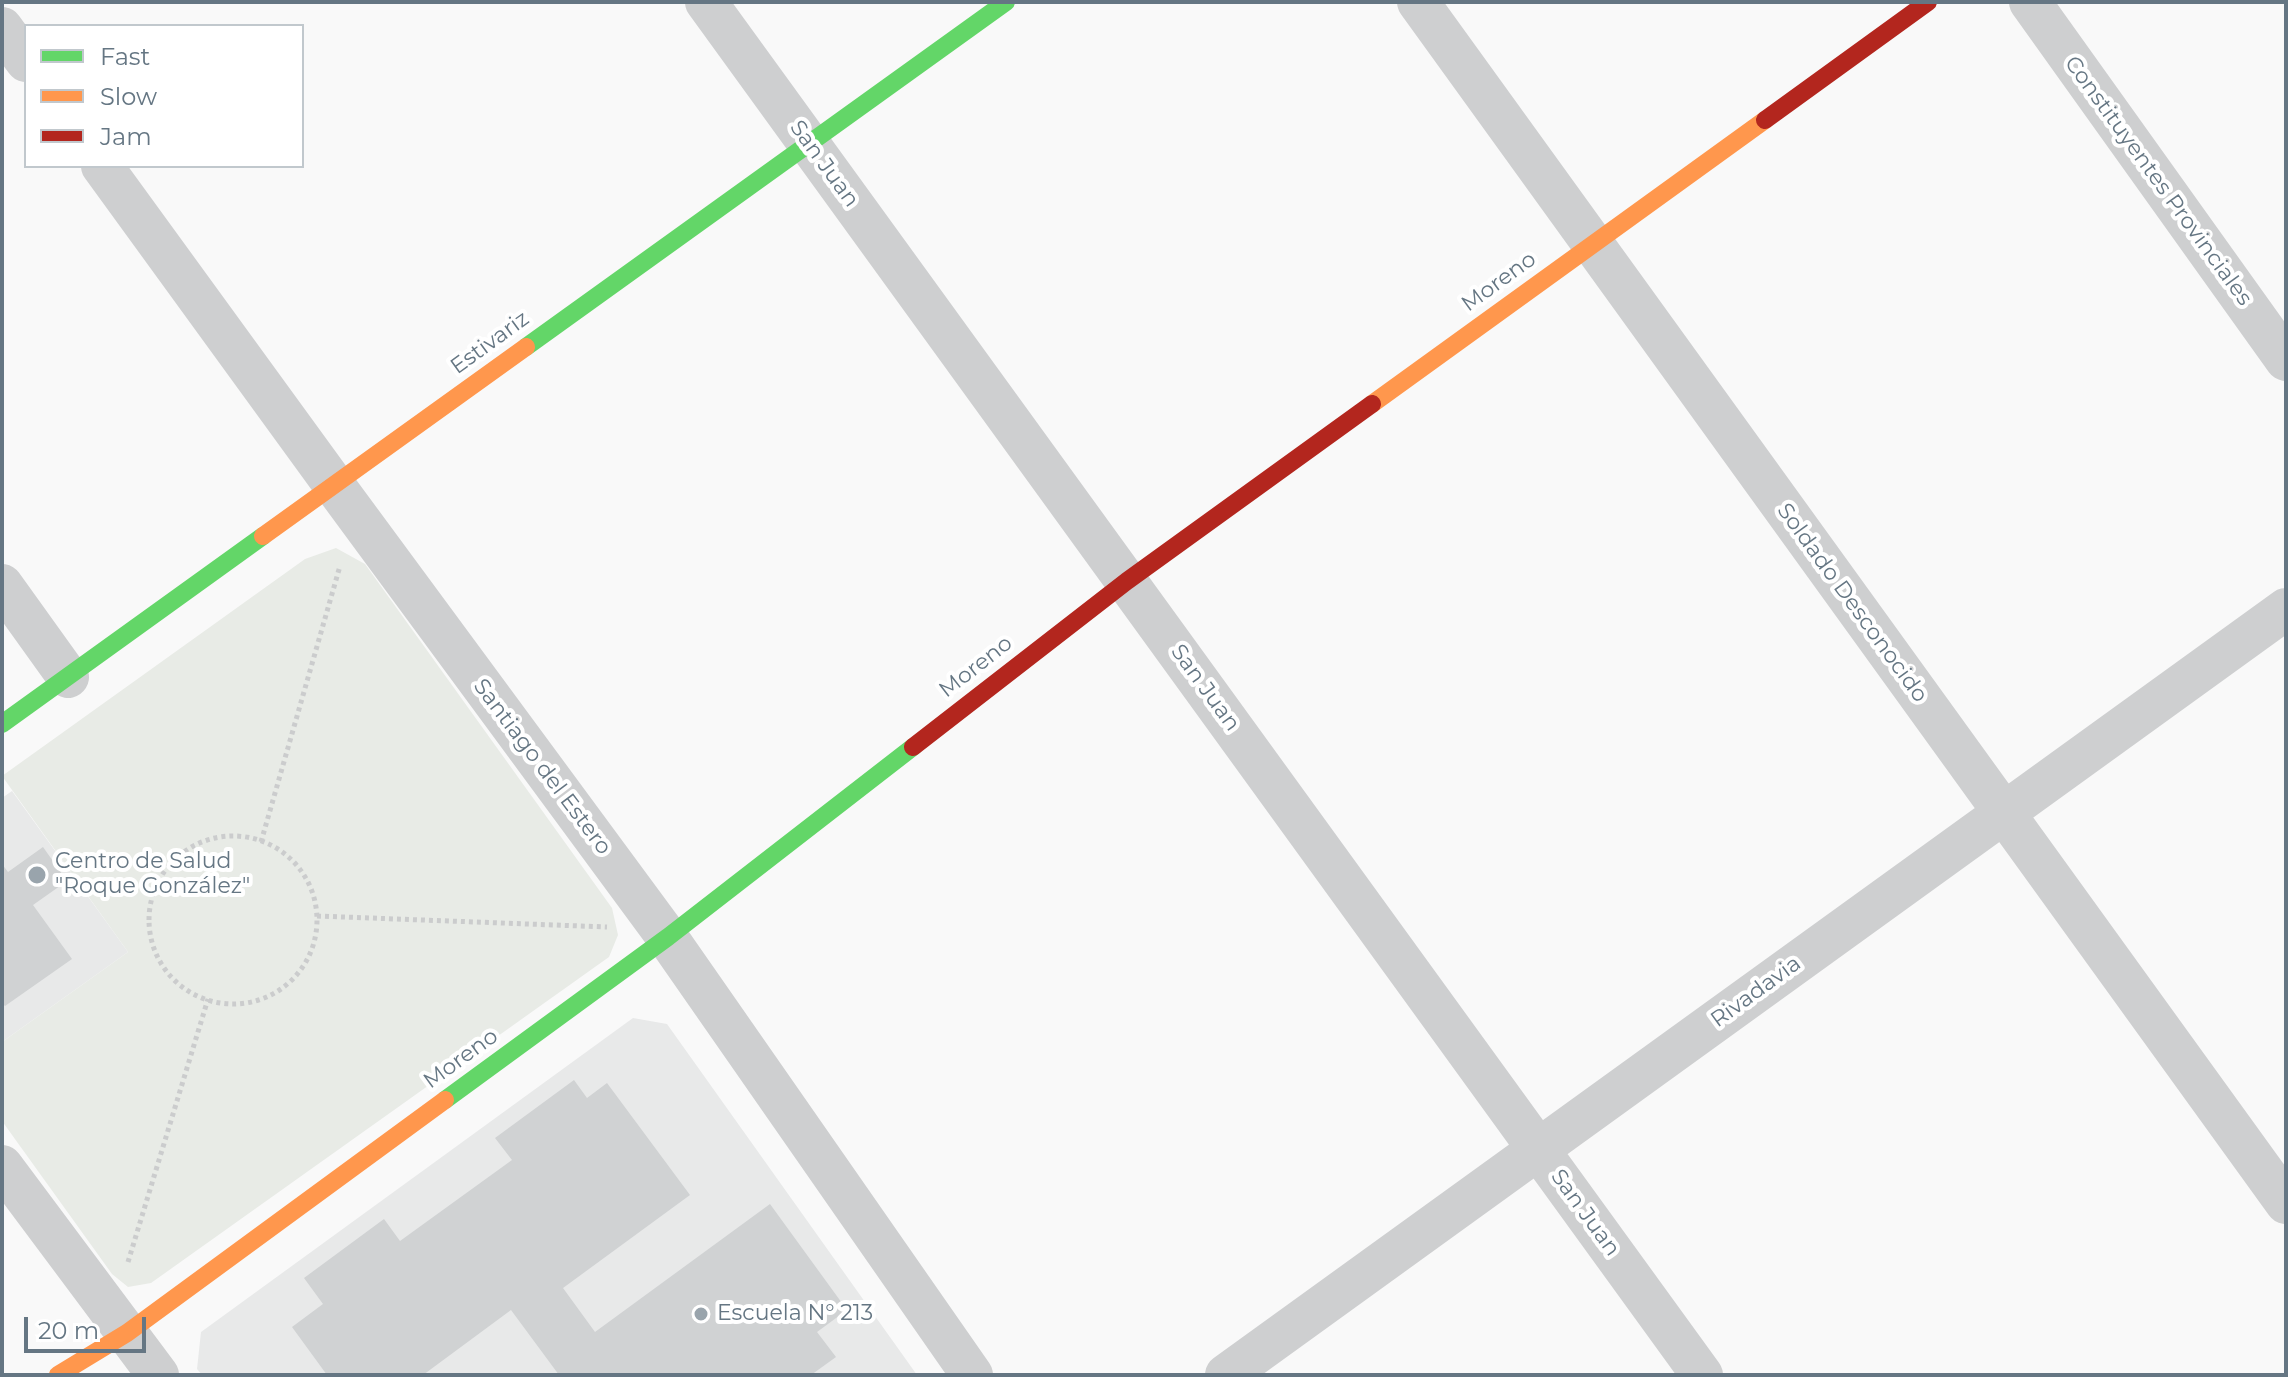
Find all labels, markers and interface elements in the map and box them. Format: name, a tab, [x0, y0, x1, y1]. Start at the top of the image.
legend	[24, 24, 304, 168]
text: Fast	[100, 42, 150, 71]
street label: Constituyentes Provinciales	[2059, 51, 2257, 311]
text: Slow	[100, 82, 157, 111]
street label: San Juan	[784, 115, 864, 213]
text: Jam	[100, 122, 152, 151]
street label: Moreno	[1457, 246, 1541, 318]
street label: Estivariz	[446, 306, 534, 380]
street label: Soldado Desconocido	[1771, 498, 1933, 708]
street label: Moreno	[934, 630, 1018, 704]
street label: San Juan	[1165, 639, 1245, 737]
street label: Santiago del Estero	[467, 674, 617, 860]
place label: Centro de Salud "Roque González"	[55, 849, 250, 900]
marker: Centro de Salud "Roque González"	[26, 864, 48, 886]
street label: Rivadavia	[1706, 951, 1806, 1033]
street label: Moreno	[419, 1023, 503, 1095]
street label: San Juan	[1545, 1164, 1625, 1262]
scale bar	[28, 1301, 150, 1351]
place label: Escuela N° 213	[717, 1301, 873, 1327]
marker: Escuela N° 213	[692, 1305, 710, 1323]
text: 20 m	[38, 1316, 99, 1345]

